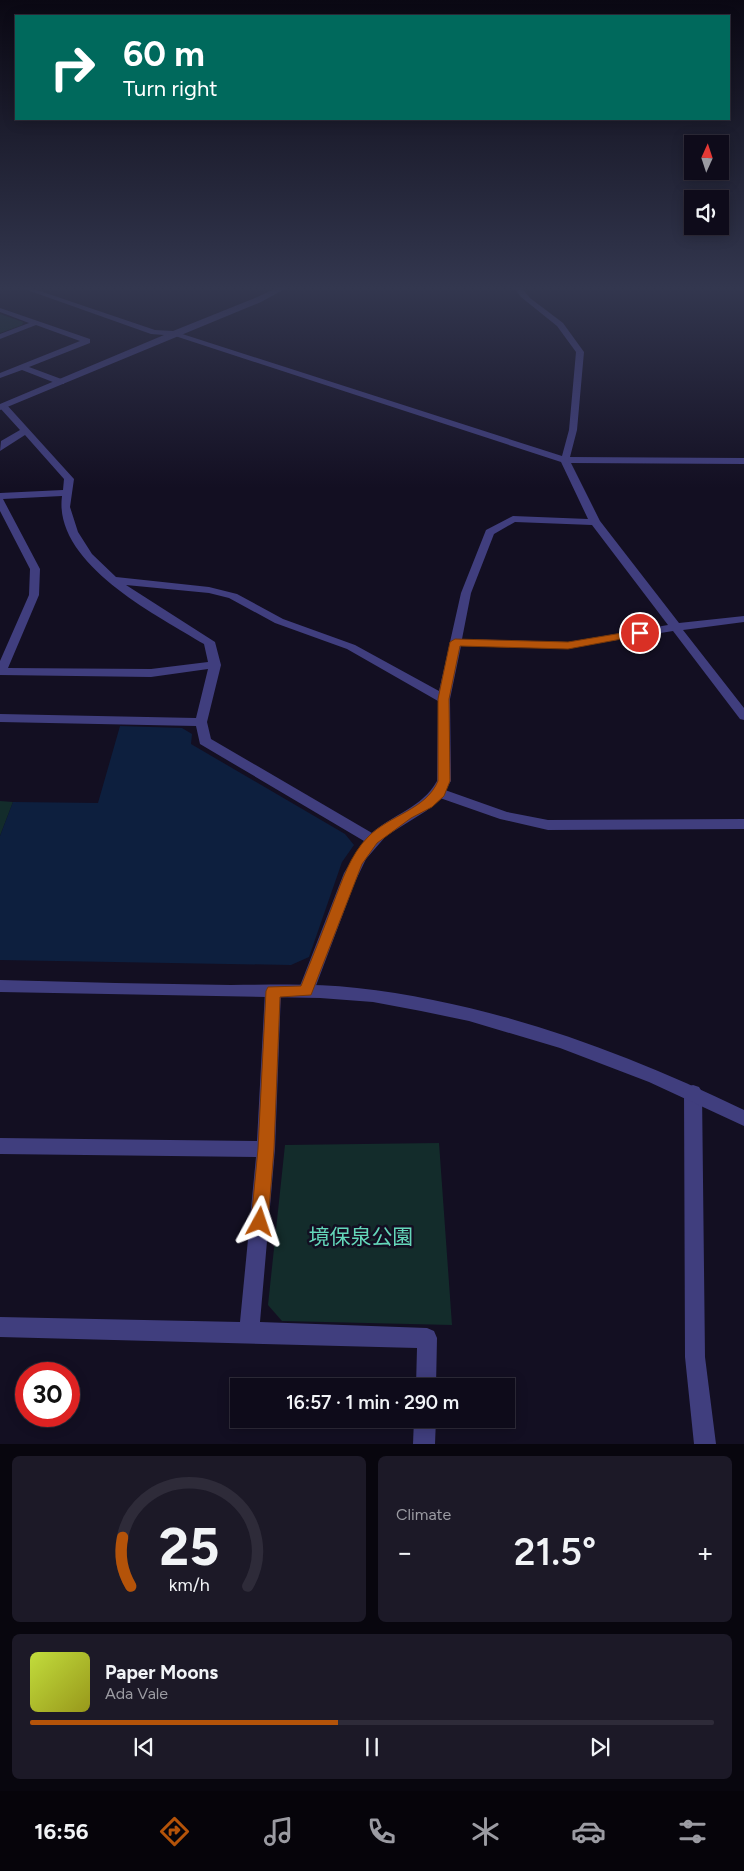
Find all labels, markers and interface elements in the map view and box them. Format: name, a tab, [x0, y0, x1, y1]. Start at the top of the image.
text: 60 m	[123, 33, 205, 75]
icon: right	[40, 35, 105, 100]
text: Turn right	[123, 75, 218, 102]
north arrow	[684, 135, 729, 180]
map controls	[684, 135, 729, 235]
button: sound	[684, 190, 729, 235]
pin	[619, 612, 661, 654]
icon: arrive	[626, 619, 654, 647]
position arrow	[233, 1195, 285, 1247]
park label: 境保泉公園	[309, 1224, 414, 1249]
speed limit sign: 30	[15, 1362, 80, 1427]
text: 16:57 · 1 min · 290 m	[286, 1391, 459, 1414]
text: Climate	[396, 1505, 451, 1524]
text: 25	[159, 1516, 219, 1578]
text: 21.5°	[514, 1529, 596, 1575]
text: −	[396, 1535, 413, 1569]
text: +	[697, 1535, 714, 1569]
text: km/h	[169, 1574, 209, 1595]
text: Paper Moons	[105, 1661, 218, 1684]
text: Ada Vale	[105, 1684, 168, 1703]
icon: previous	[130, 1733, 158, 1761]
icon: pause	[358, 1733, 386, 1761]
icon: next	[586, 1733, 614, 1761]
icon: directions	[157, 1814, 192, 1849]
icon: music	[261, 1814, 296, 1849]
icon: phone	[364, 1814, 399, 1849]
icon: climate	[468, 1814, 503, 1849]
icon: car	[571, 1814, 606, 1849]
icon: filters	[675, 1814, 710, 1849]
text: 16:56	[34, 1818, 88, 1845]

